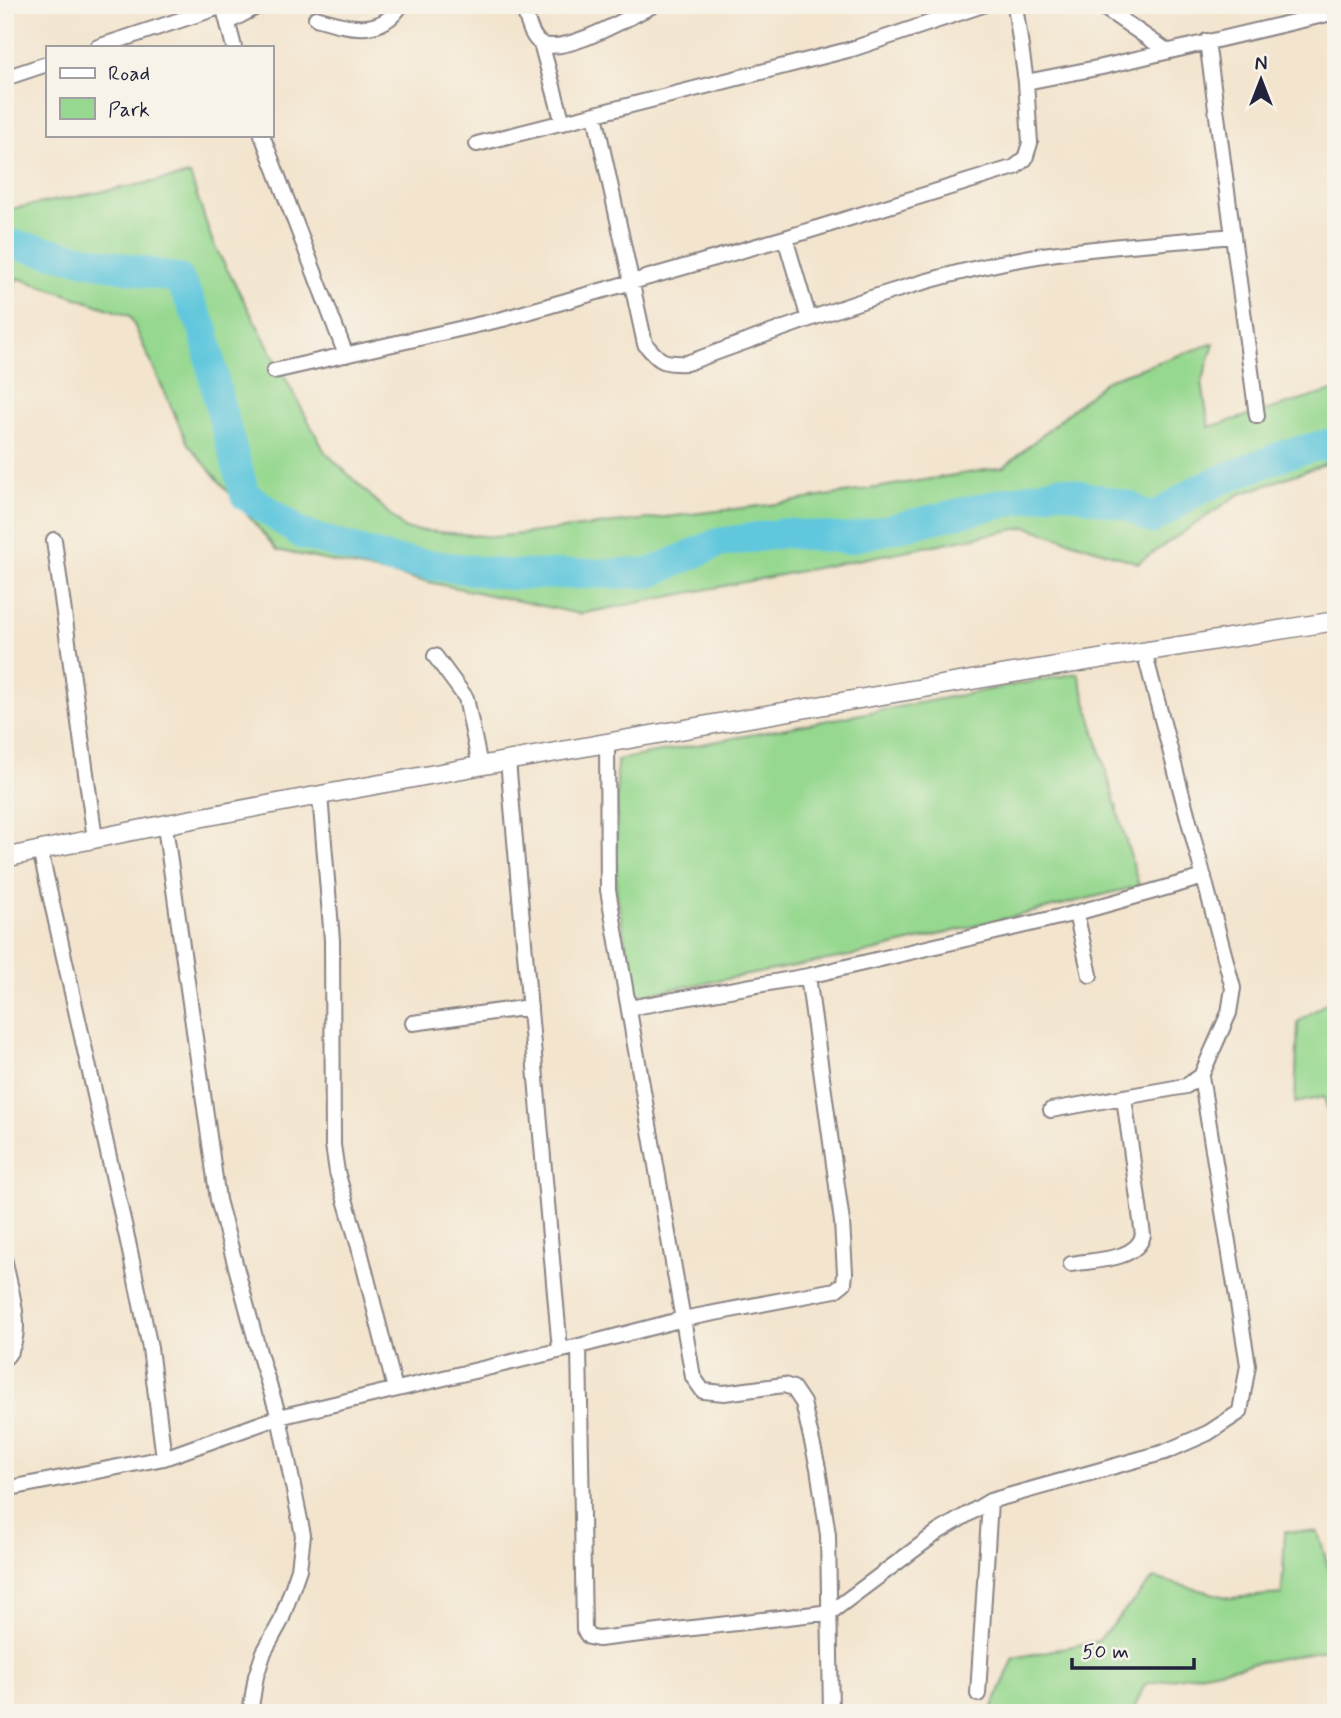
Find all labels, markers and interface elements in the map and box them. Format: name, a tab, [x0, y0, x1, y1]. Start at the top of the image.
legend	[46, 46, 273, 136]
north arrow	[1226, 46, 1296, 116]
text: N	[1255, 52, 1267, 77]
text: Road	[108, 60, 150, 88]
text: Park	[108, 96, 150, 124]
scale bar	[1072, 1627, 1194, 1671]
text: 50 m	[1082, 1638, 1129, 1666]

